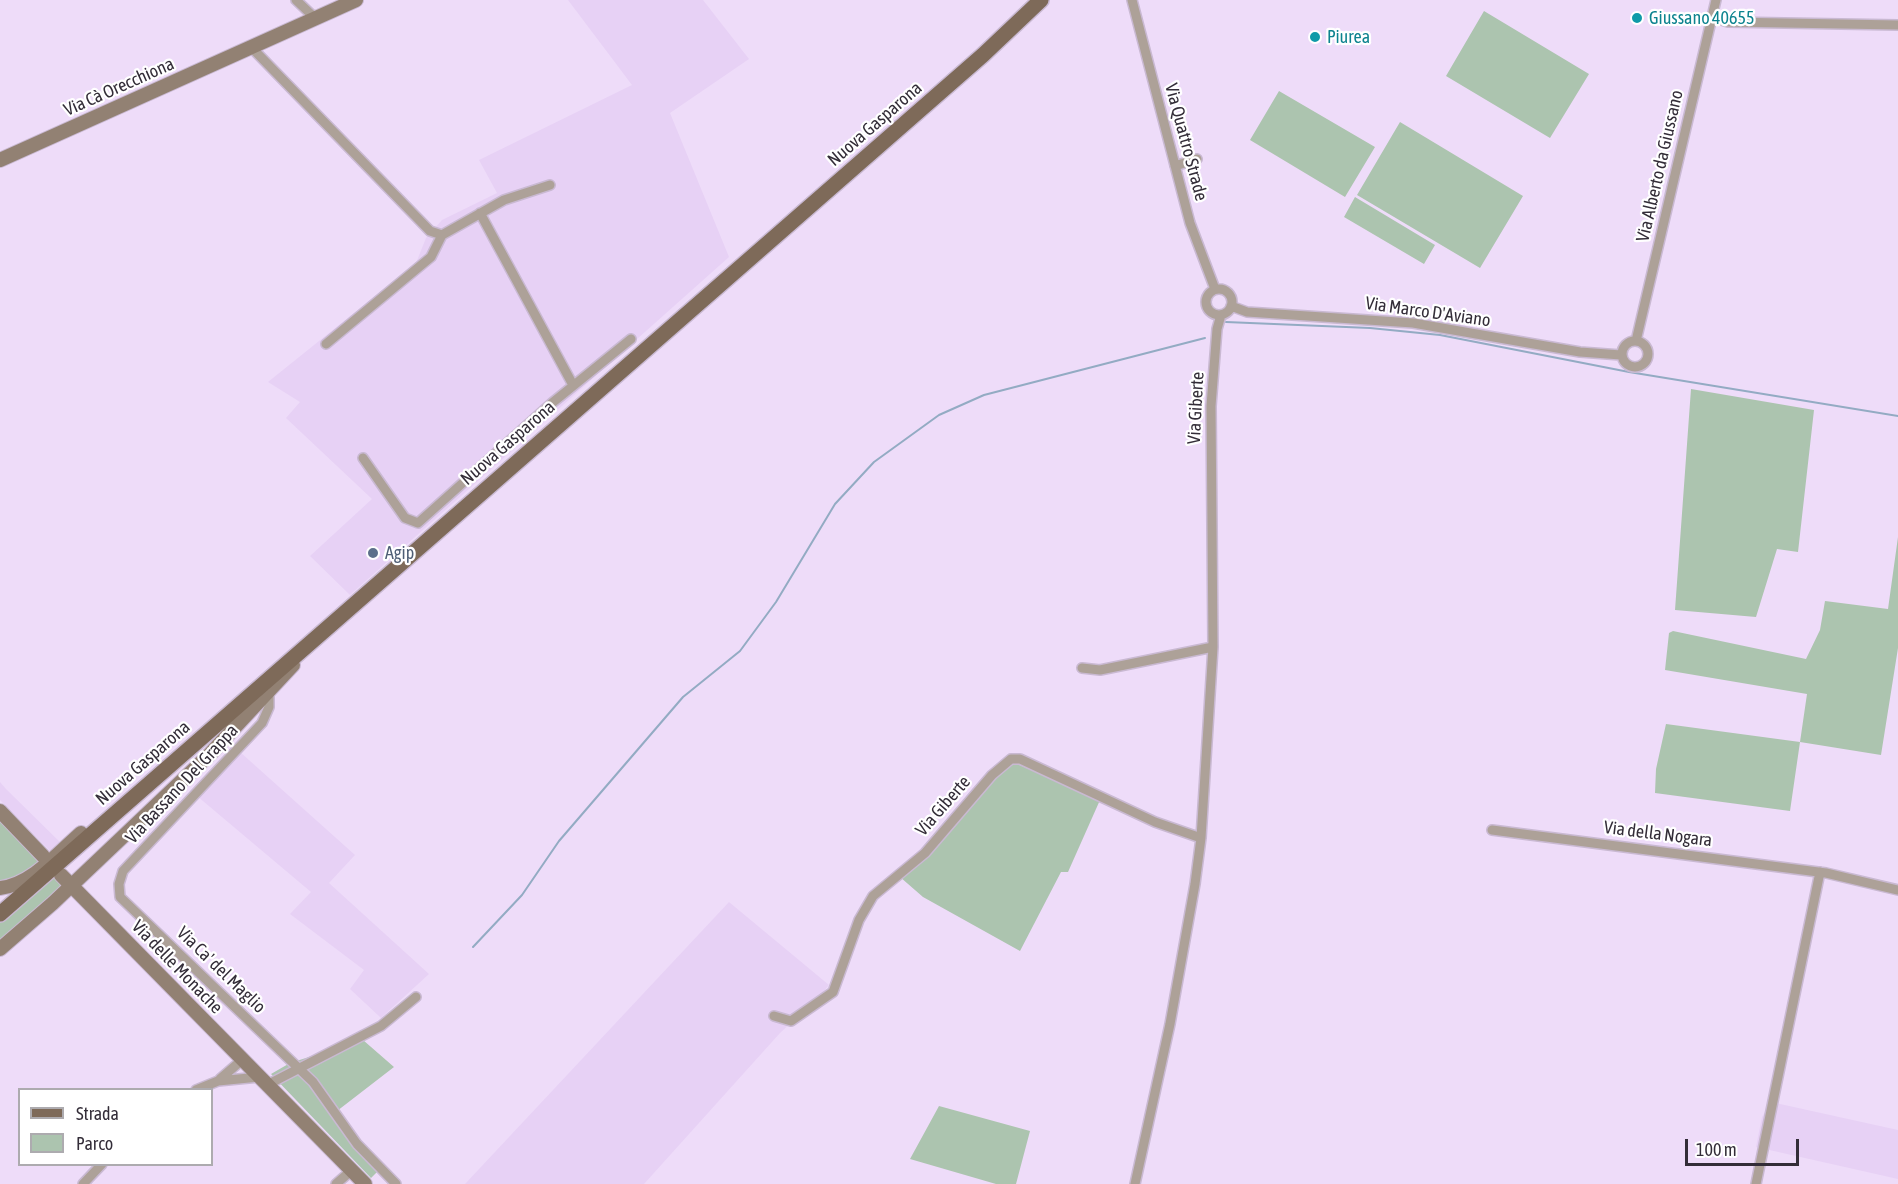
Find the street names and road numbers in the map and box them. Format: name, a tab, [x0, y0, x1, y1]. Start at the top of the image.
street label: Via Cà Orecchiona	[61, 53, 177, 121]
street label: Nuova Gasparona	[823, 77, 927, 171]
street label: Via Quattro Strade	[1160, 81, 1212, 203]
street label: Via Alberto da Giussano	[1632, 88, 1688, 244]
street label: Via Marco D'Aviano	[1364, 293, 1492, 331]
street label: Via Giberte	[1183, 371, 1209, 445]
street label: Nuova Gasparona	[456, 396, 560, 490]
street label: Nuova Gasparona	[91, 716, 195, 810]
street label: Via Bassano Del Grappa	[121, 720, 243, 848]
street label: Via Giberte	[911, 772, 975, 840]
street label: Via della Nogara	[1603, 817, 1713, 851]
street label: Via delle Monache	[127, 916, 227, 1018]
street label: Via Ca' del Maglio	[172, 922, 270, 1018]

